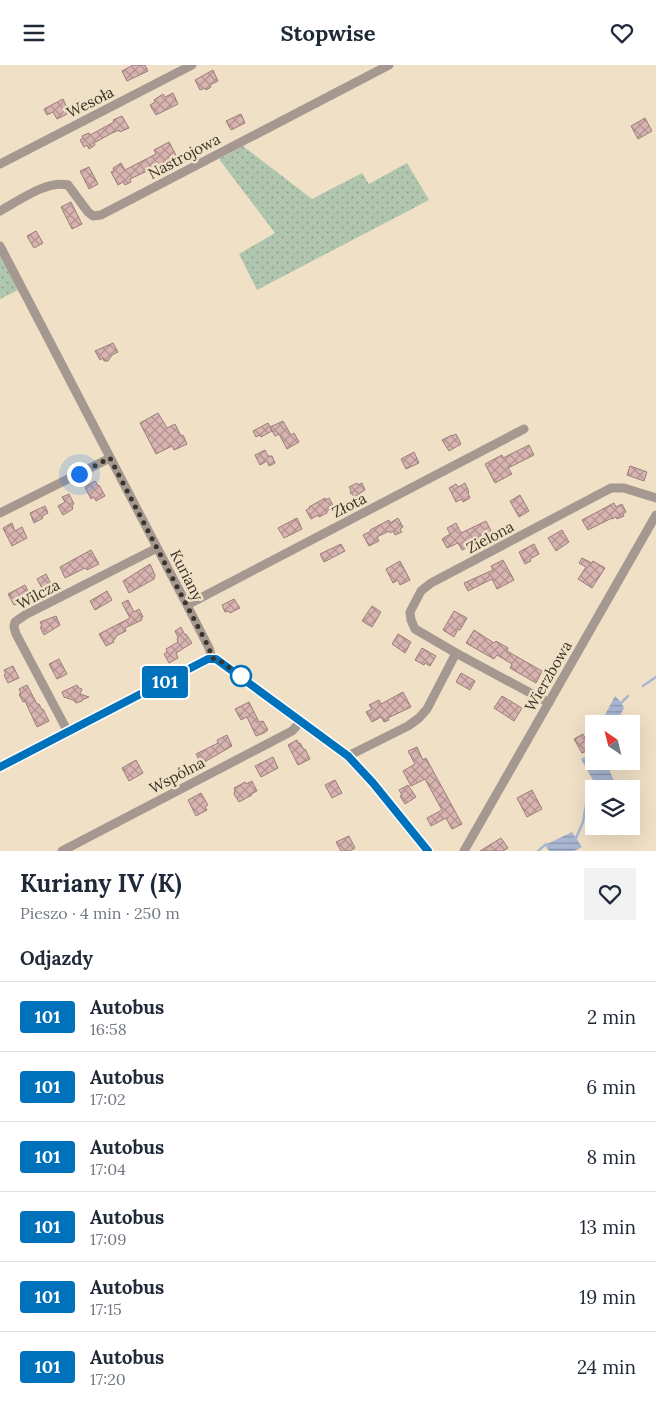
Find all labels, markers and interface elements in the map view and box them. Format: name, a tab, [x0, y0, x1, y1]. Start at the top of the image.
icon: menu	[20, 19, 48, 47]
text: Stopwise	[280, 19, 376, 47]
icon: heart	[608, 19, 636, 47]
street label: Wesoła	[63, 82, 117, 122]
street label: Nastrojowa	[145, 129, 224, 183]
your location	[67, 462, 92, 487]
street label: Złota	[329, 488, 370, 522]
street label: Zielona	[463, 516, 517, 557]
street label: Kuriany	[166, 546, 208, 604]
street label: Wilcza	[13, 575, 63, 613]
street label: Wierzbowa	[520, 637, 576, 715]
unlabelled marker	[230, 665, 252, 687]
line badge: 101	[136, 666, 194, 698]
text: 101	[152, 670, 178, 693]
north arrow	[585, 715, 640, 770]
map controls	[585, 715, 640, 835]
street label: Wspólna	[146, 752, 208, 797]
button: layers	[585, 780, 640, 835]
text: Kuriany IV (K)	[20, 868, 182, 899]
button: heart	[584, 868, 636, 920]
text: Pieszo · 4 min · 250 m	[20, 903, 180, 923]
text: Odjazdy	[20, 946, 93, 970]
text: Autobus	[90, 995, 164, 1019]
text: 101	[34, 1005, 61, 1028]
text: 2 min	[587, 1005, 636, 1029]
text: 16:58	[90, 1019, 127, 1039]
text: Autobus	[90, 1065, 164, 1089]
text: 101	[34, 1075, 61, 1098]
text: 6 min	[586, 1075, 636, 1099]
text: 17:02	[90, 1089, 126, 1109]
text: Autobus	[90, 1135, 164, 1159]
text: 101	[34, 1145, 61, 1168]
text: 8 min	[586, 1145, 636, 1169]
text: 17:04	[90, 1159, 126, 1179]
text: Autobus	[90, 1205, 164, 1229]
text: 101	[34, 1215, 61, 1238]
text: 13 min	[580, 1215, 636, 1239]
text: 17:09	[90, 1229, 126, 1249]
text: Autobus	[90, 1275, 164, 1299]
text: 101	[34, 1285, 61, 1308]
text: 19 min	[579, 1285, 636, 1309]
text: 17:15	[90, 1299, 122, 1319]
text: Autobus	[90, 1345, 164, 1369]
text: 101	[34, 1355, 61, 1378]
text: 24 min	[577, 1355, 636, 1379]
text: 17:20	[90, 1369, 126, 1389]

